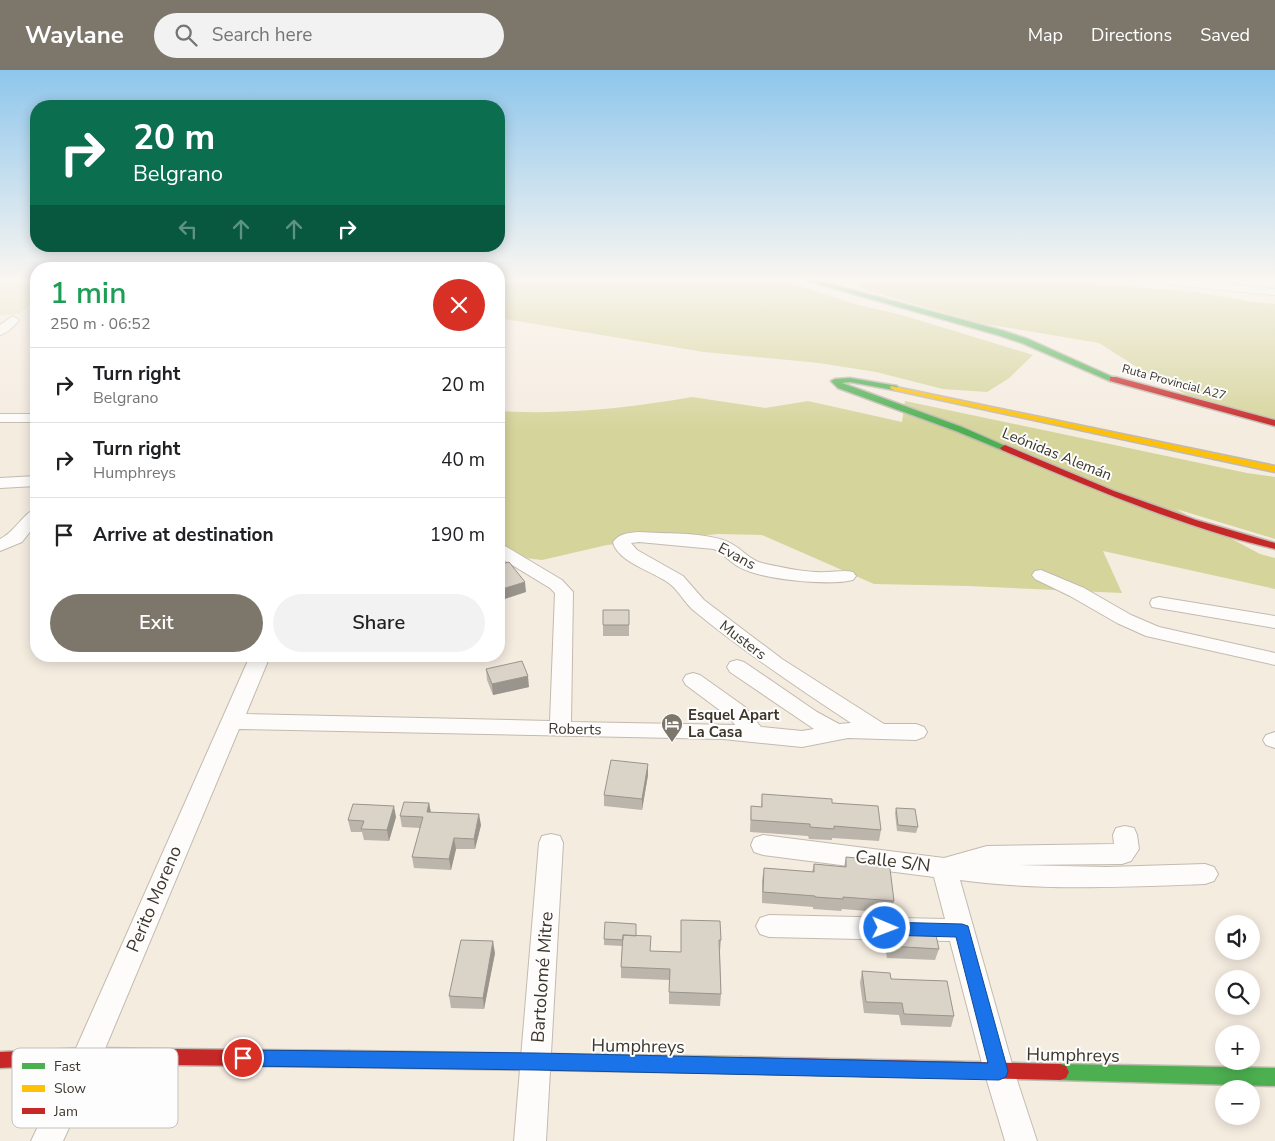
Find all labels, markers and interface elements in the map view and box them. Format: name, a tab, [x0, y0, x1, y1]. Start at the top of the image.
search box	[154, 13, 504, 58]
text: Waylane	[25, 19, 124, 51]
icon: search	[172, 21, 200, 49]
text: Search here	[212, 22, 312, 48]
text: Map	[1028, 23, 1063, 47]
text: Directions	[1091, 23, 1172, 47]
text: Saved	[1200, 23, 1250, 47]
text: 20 m	[133, 114, 215, 161]
icon: right	[50, 120, 115, 185]
text: Belgrano	[133, 159, 223, 189]
icon: left	[174, 215, 202, 243]
icon: ahead	[227, 215, 255, 243]
icon: ahead	[280, 215, 308, 243]
icon: right	[333, 215, 361, 243]
text: 1 min	[50, 273, 126, 314]
button: close	[433, 279, 485, 331]
text: 250 m · 06:52	[50, 313, 151, 335]
street label: Ruta Provincial A27	[1120, 360, 1228, 404]
text: Turn right	[93, 361, 180, 387]
icon: right	[50, 371, 78, 399]
text: 20 m	[441, 372, 485, 398]
text: Belgrano	[93, 387, 158, 409]
street label: Leónidas Alemán	[999, 423, 1115, 485]
text: Turn right	[93, 436, 180, 462]
icon: right	[50, 446, 78, 474]
text: 40 m	[441, 447, 485, 473]
text: Humphreys	[93, 462, 176, 484]
icon: arrive	[50, 521, 78, 549]
text: Arrive at destination	[93, 522, 274, 548]
text: 190 m	[430, 522, 485, 548]
street label: Evans	[715, 538, 759, 574]
button: Exit	[50, 594, 263, 652]
button: Share	[273, 594, 485, 652]
street label: Musters	[715, 616, 771, 664]
place label: Esquel Apart La Casa	[688, 705, 780, 742]
hotel icon: Esquel Apart La Casa	[660, 712, 684, 743]
street label: Roberts	[548, 719, 602, 739]
street label: Perito Moreno	[121, 842, 187, 956]
street label: Calle S/N	[854, 844, 932, 878]
position arrow	[858, 901, 910, 953]
street label: Bartolomé Mitre	[525, 911, 559, 1043]
map controls	[1215, 915, 1260, 1125]
button: sound	[1215, 915, 1260, 960]
button: search	[1215, 970, 1260, 1015]
button: +	[1215, 1025, 1260, 1070]
street label: Humphreys	[591, 1033, 685, 1059]
pin	[222, 1037, 264, 1079]
street label: Humphreys	[1026, 1042, 1120, 1068]
icon: arrive	[229, 1044, 257, 1072]
legend	[12, 1048, 178, 1128]
text: Fast	[54, 1057, 80, 1076]
text: Slow	[54, 1079, 86, 1098]
button: −	[1215, 1080, 1260, 1125]
text: Jam	[53, 1102, 78, 1121]

